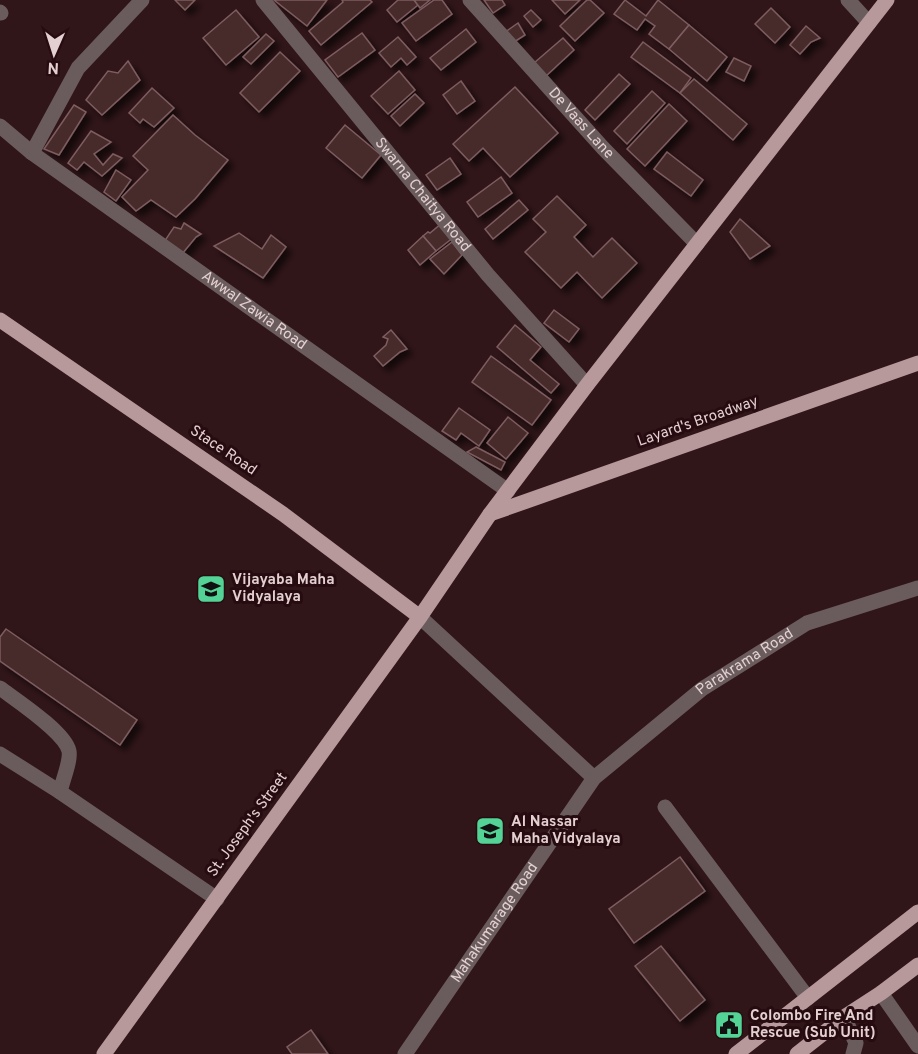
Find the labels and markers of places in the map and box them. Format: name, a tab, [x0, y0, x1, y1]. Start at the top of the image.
place label: Vijayaba Maha Vidyalaya	[232, 571, 335, 607]
school or university icon: Vijayaba Maha Vidyalaya	[195, 573, 227, 605]
place label: Al Nassar Maha Vidyalaya	[511, 813, 621, 849]
school or university icon: Al Nassar Maha Vidyalaya	[474, 815, 506, 847]
place label: Colombo Fire And Rescue (Sub Unit)	[750, 1007, 876, 1043]
public building icon: Colombo Fire And Rescue (Sub Unit)	[713, 1009, 745, 1041]

